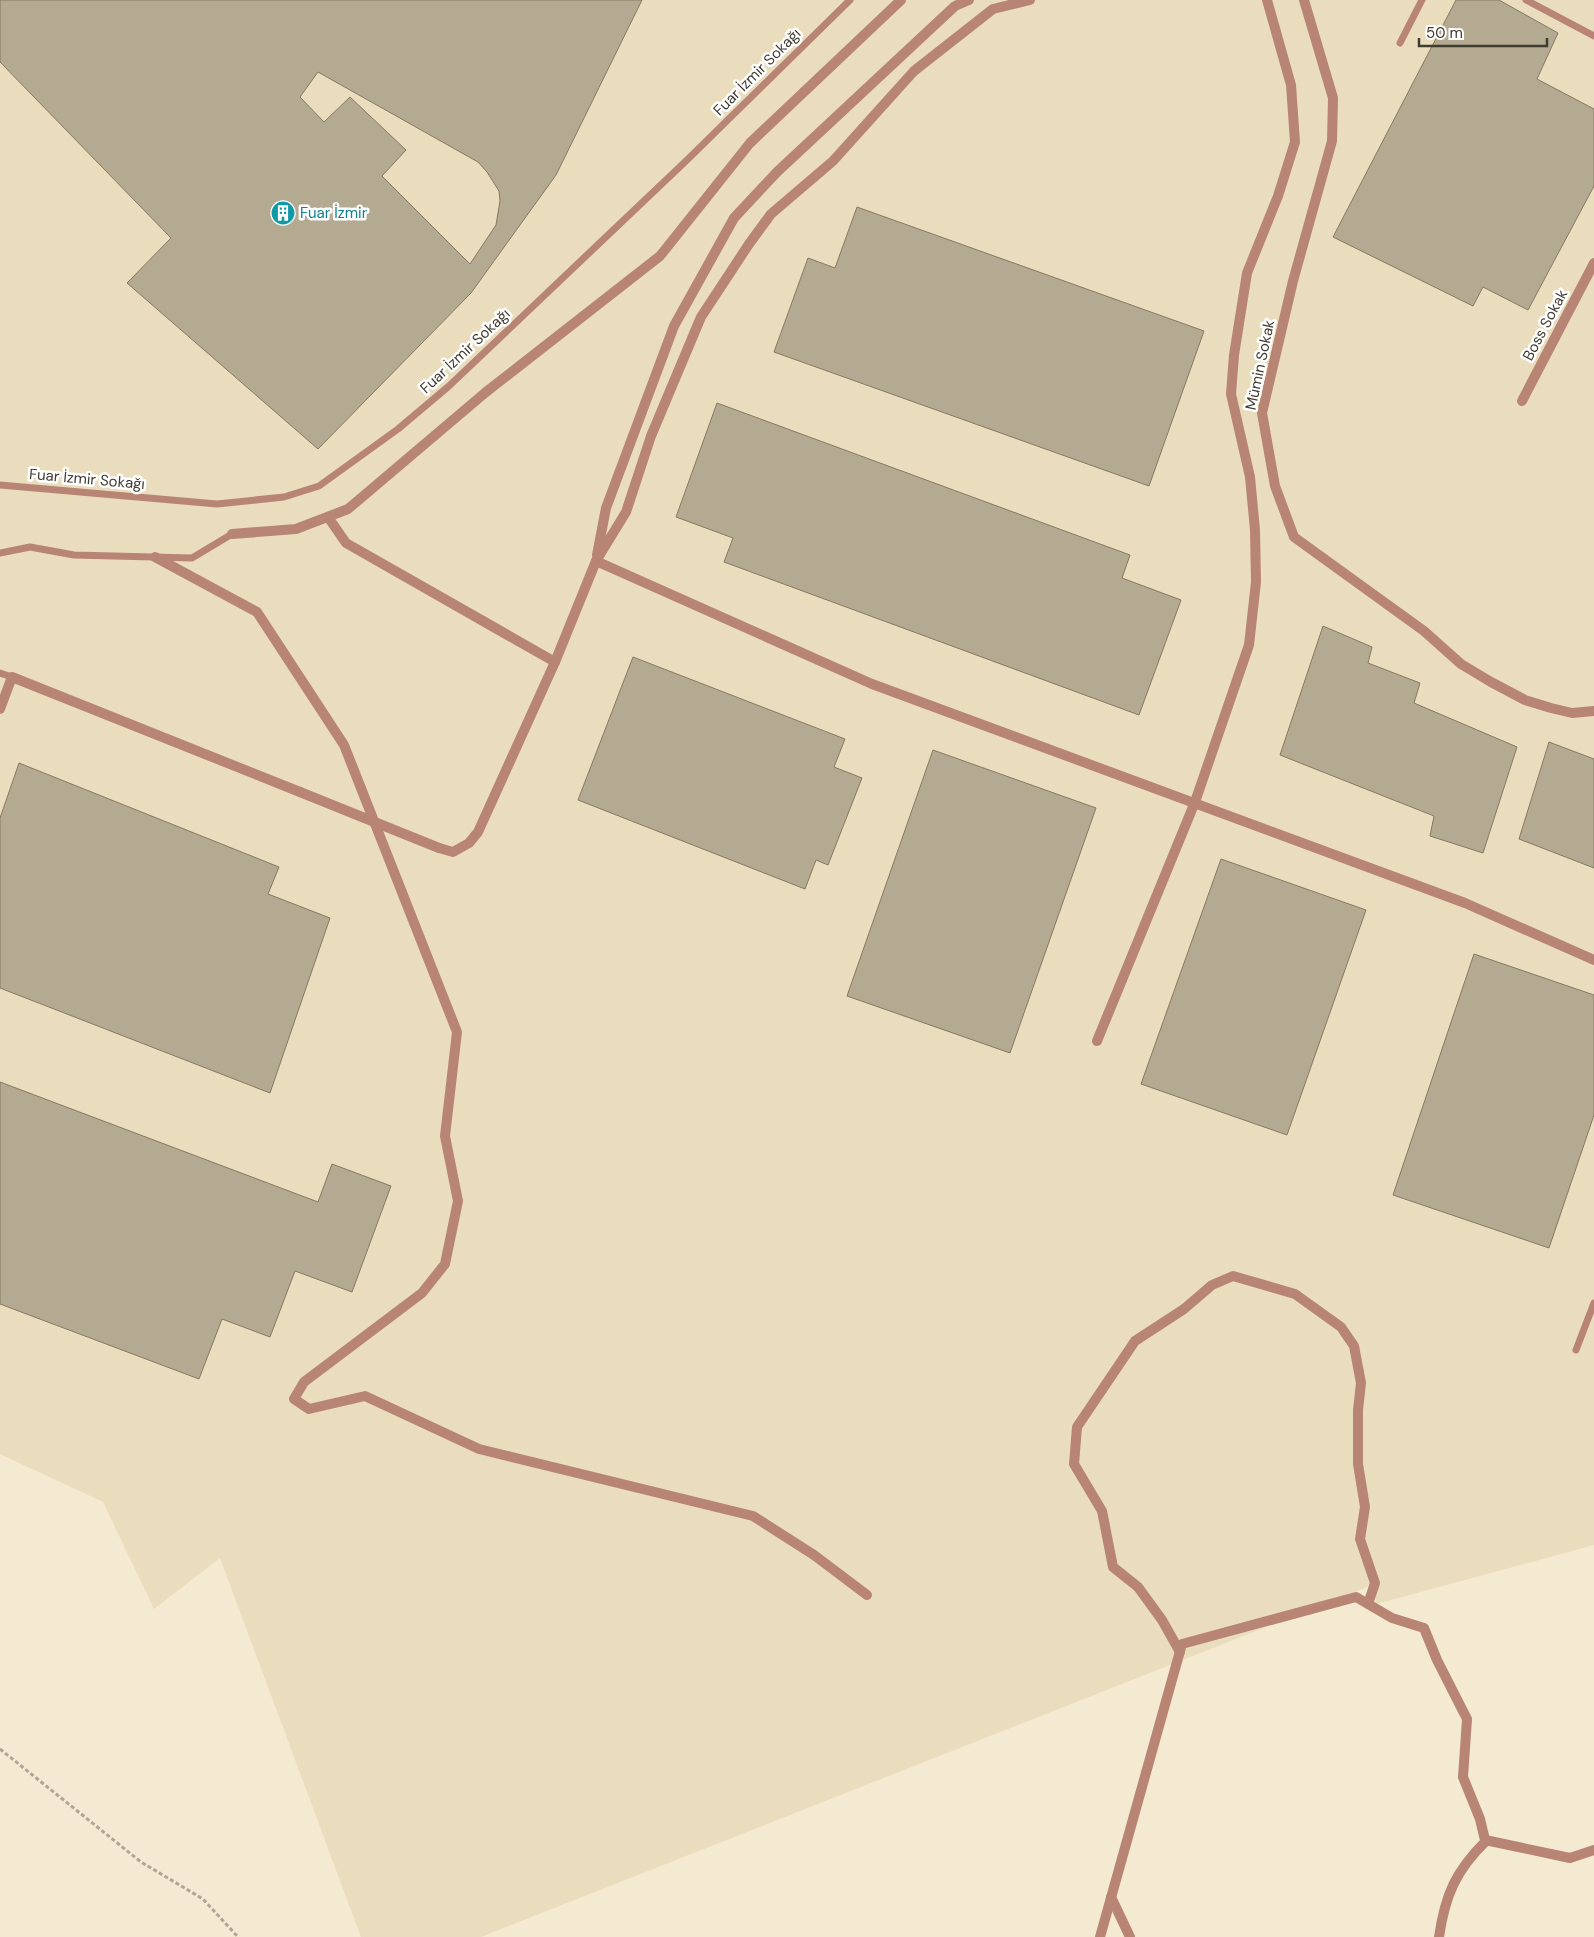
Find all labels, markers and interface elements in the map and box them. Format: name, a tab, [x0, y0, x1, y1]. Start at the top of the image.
scale bar	[1419, 15, 1546, 47]
text: 50 m	[1426, 23, 1463, 43]
street label: Fuar İzmir Sokağı	[709, 24, 805, 120]
building icon: Fuar İzmir	[270, 200, 296, 226]
place label: Fuar İzmir	[300, 203, 368, 223]
street label: Boss Sokak	[1518, 286, 1572, 364]
street label: Fuar İzmir Sokağı	[416, 304, 514, 398]
street label: Mümin Sokak	[1241, 318, 1279, 412]
street label: Fuar İzmir Sokağı	[28, 464, 146, 494]

